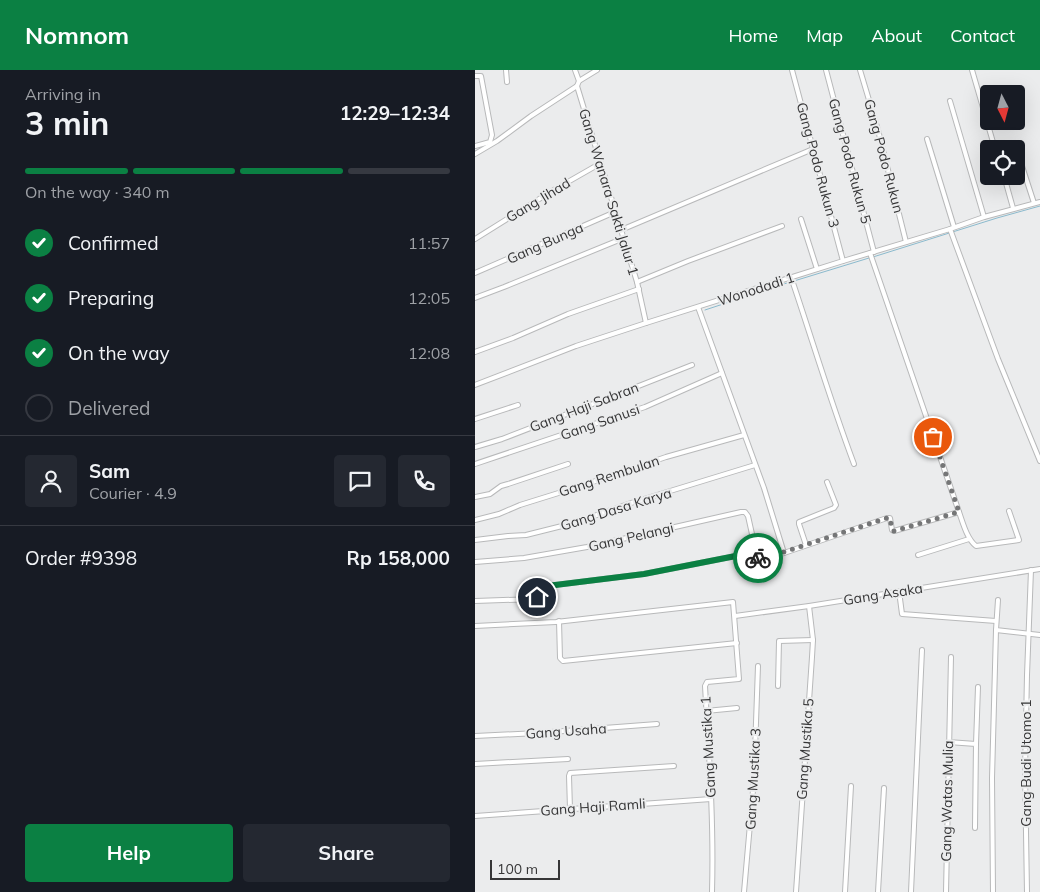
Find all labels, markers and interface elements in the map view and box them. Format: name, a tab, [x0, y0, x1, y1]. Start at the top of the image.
text: Nomnom	[25, 20, 129, 50]
text: Home	[728, 24, 778, 47]
text: Map	[806, 24, 843, 47]
text: About	[871, 24, 922, 47]
text: Contact	[950, 24, 1015, 47]
text: Arriving in	[25, 84, 101, 104]
north arrow	[980, 85, 1025, 130]
map controls	[980, 85, 1025, 185]
street label: Gang Podo Rukun 5	[825, 96, 875, 226]
street label: Gang Podo Rukun	[860, 97, 908, 215]
street label: Gang Podo Rukun 3	[793, 100, 843, 230]
text: 12:29–12:34	[340, 101, 450, 125]
text: 3 min	[25, 103, 109, 143]
street label: Gang Wanara Sakti Jalur 1	[575, 106, 643, 278]
button: locate	[980, 140, 1025, 185]
street label: Gang Jihad	[503, 174, 573, 226]
text: On the way · 340 m	[25, 182, 170, 202]
street label: Gang Bunga	[504, 218, 586, 268]
icon: check	[25, 229, 53, 257]
text: Confirmed	[68, 231, 159, 255]
text: 11:57	[408, 233, 450, 253]
street label: Wonodadi 1	[715, 268, 797, 310]
icon: check	[25, 284, 53, 312]
text: Preparing	[68, 286, 154, 310]
text: 12:05	[408, 288, 450, 308]
icon: check	[25, 339, 53, 367]
text: On the way	[68, 341, 170, 365]
text: 12:08	[408, 343, 450, 363]
street label: Gang Haji Sabran	[527, 378, 641, 436]
text: Delivered	[68, 396, 150, 420]
street label: Gang Sanusi	[558, 400, 642, 444]
pin	[912, 416, 954, 458]
icon: bag	[919, 423, 947, 451]
street label: Gang Rembulan	[556, 451, 662, 501]
button: person	[25, 455, 77, 507]
button: chat	[334, 455, 386, 507]
button: phone	[398, 455, 450, 507]
text: Sam	[89, 459, 130, 483]
text: Courier · 4.9	[89, 483, 177, 503]
street label: Gang Dasa Karya	[558, 484, 674, 534]
street label: Gang Pelangi	[587, 518, 675, 556]
courier	[733, 533, 783, 583]
icon: bike	[744, 544, 772, 572]
text: Order #9398	[25, 546, 137, 570]
text: Rp 158,000	[347, 546, 450, 570]
pin	[516, 576, 558, 618]
street label: Gang Asaka	[842, 579, 924, 609]
icon: home	[523, 583, 551, 611]
street label: Gang Mustika 1	[696, 696, 720, 798]
street label: Gang Mustika 5	[792, 698, 818, 800]
street label: Gang Budi Utomo 1	[1017, 699, 1035, 827]
street label: Gang Usaha	[525, 719, 607, 743]
street label: Gang Mustika 3	[741, 728, 765, 830]
street label: Gang Watas Mulia	[937, 740, 957, 862]
street label: Gang Haji Ramli	[540, 794, 646, 820]
button: Help	[25, 824, 233, 882]
button: Share	[243, 824, 450, 882]
scale bar	[490, 857, 560, 880]
text: 100 m	[497, 860, 538, 878]

